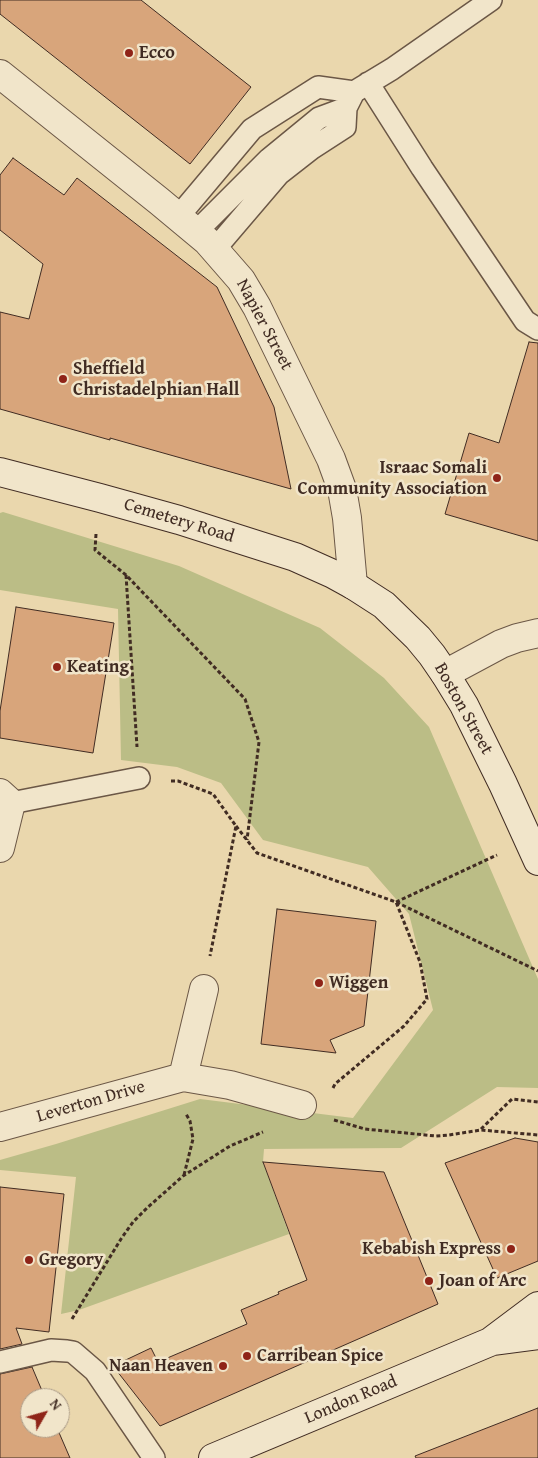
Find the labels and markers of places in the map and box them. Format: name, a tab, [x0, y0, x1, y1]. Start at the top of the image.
place label: Ecco	[139, 42, 175, 64]
marker: Ecco	[123, 47, 135, 59]
place label: Sheffield Christadelphian Hall	[73, 358, 239, 400]
marker: Sheffield Christadelphian Hall	[57, 373, 69, 385]
place label: Israac Somali Community Association	[298, 457, 487, 499]
marker: Israac Somali Community Association	[491, 472, 503, 484]
place label: Keating	[67, 656, 129, 678]
marker: Keating	[51, 661, 63, 673]
place label: Wiggen	[329, 972, 388, 994]
marker: Wiggen	[313, 977, 325, 989]
place label: Kebabish Express	[362, 1238, 501, 1260]
marker: Kebabish Express	[505, 1243, 517, 1255]
place label: Gregory	[39, 1249, 103, 1271]
marker: Gregory	[23, 1254, 35, 1266]
place label: Joan of Arc	[439, 1270, 526, 1292]
marker: Joan of Arc	[423, 1275, 435, 1287]
place label: Carribean Spice	[257, 1345, 383, 1367]
marker: Carribean Spice	[241, 1350, 253, 1362]
place label: Naan Heaven	[109, 1355, 213, 1377]
marker: Naan Heaven	[217, 1360, 229, 1372]

